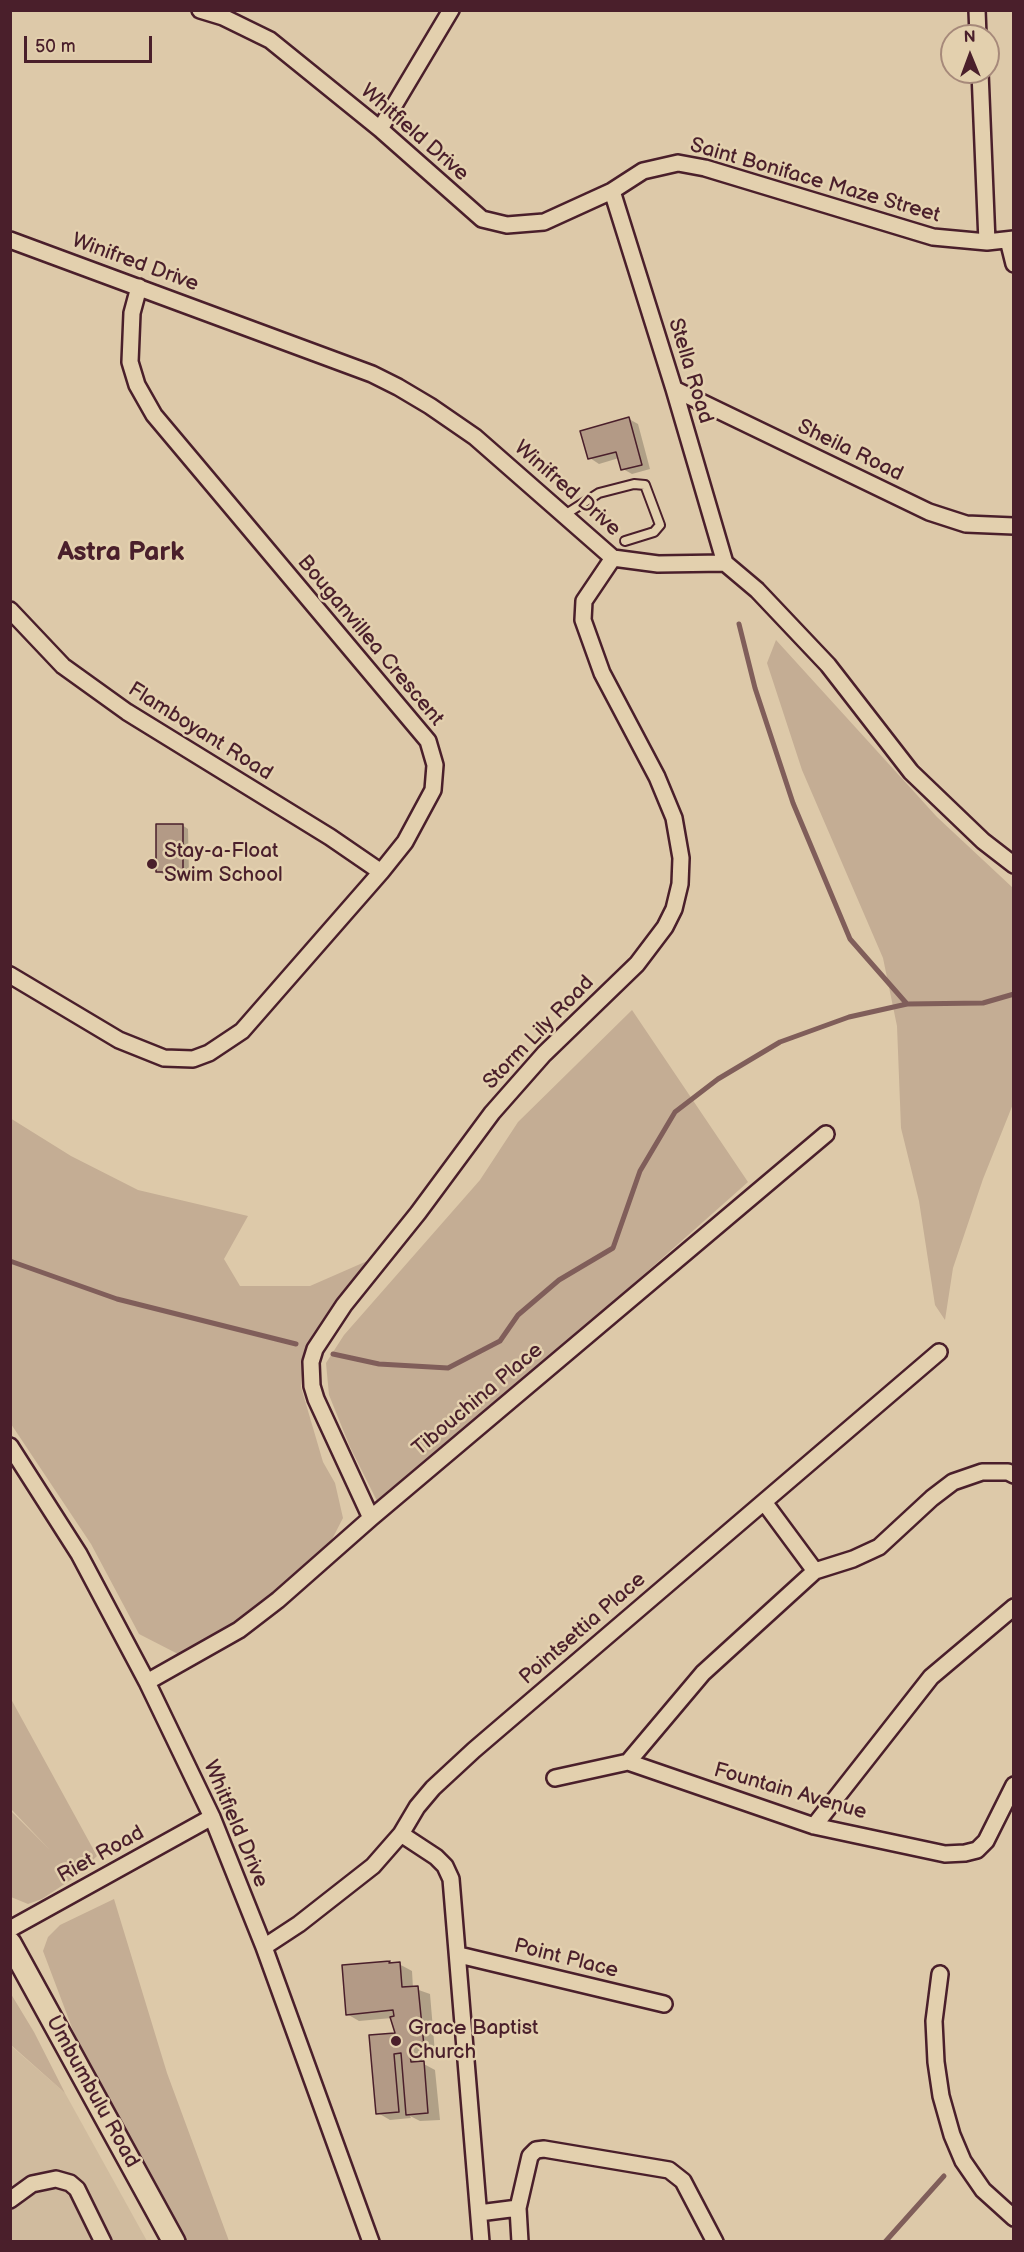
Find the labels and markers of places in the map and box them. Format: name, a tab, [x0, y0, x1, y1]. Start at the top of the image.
place label: Stay-a-Float Swim School	[164, 839, 283, 889]
marker: Stay-a-Float Swim School	[145, 857, 159, 871]
place label: Grace Baptist Church	[408, 2016, 538, 2066]
marker: Grace Baptist Church	[389, 2034, 403, 2048]

